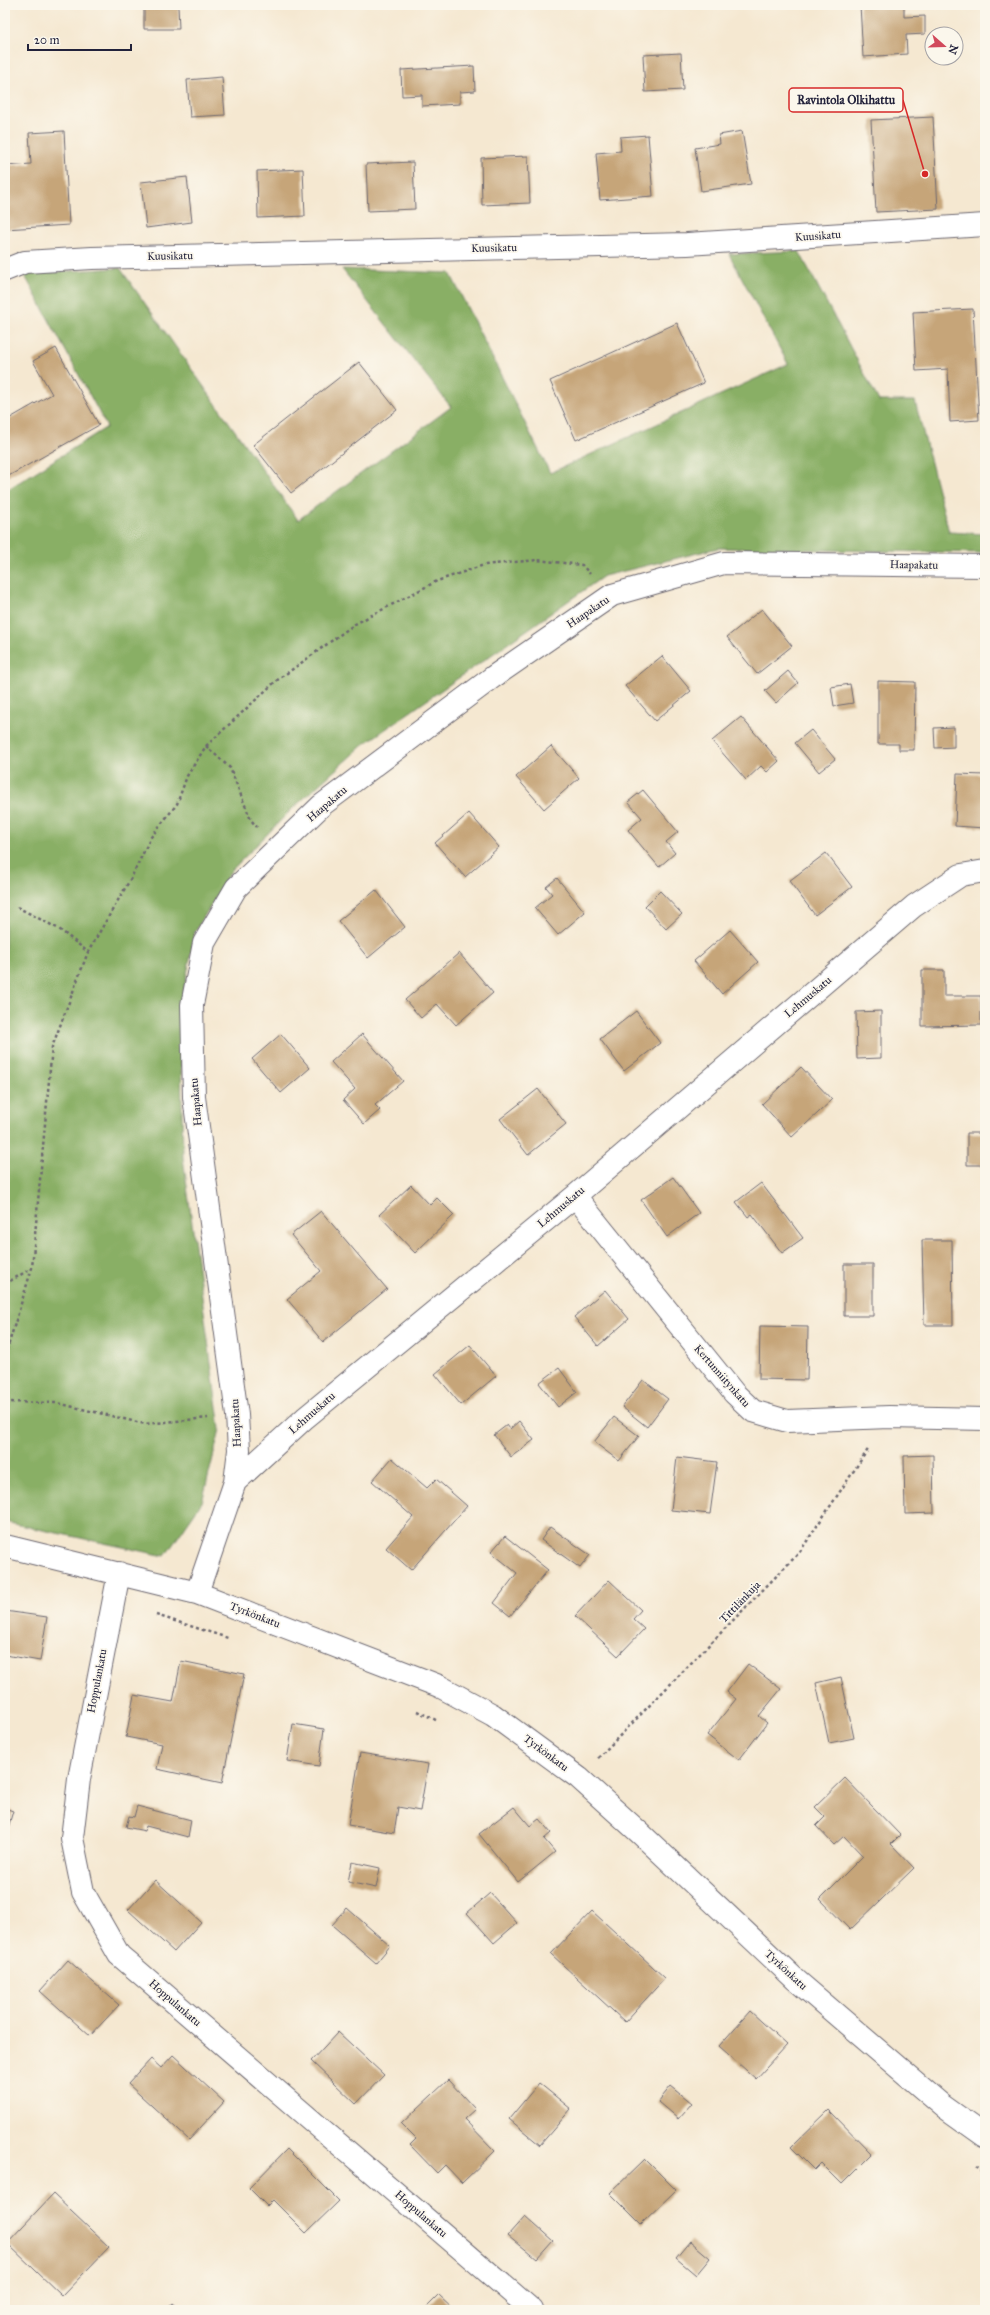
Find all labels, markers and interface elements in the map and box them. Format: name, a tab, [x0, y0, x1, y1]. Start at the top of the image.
scale bar	[28, 26, 131, 52]
north arrow	[924, 26, 964, 66]
text: 20 m	[34, 33, 60, 47]
text: N	[945, 43, 961, 56]
callout: Ravintola Olkihattu	[789, 88, 903, 112]
text: Ravintola Olkihattu	[797, 93, 896, 107]
street label: Kuusikatu	[795, 228, 841, 244]
street label: Kuusikatu	[471, 241, 517, 255]
street label: Kuusikatu	[147, 249, 193, 263]
street label: Haapakatu	[890, 558, 938, 572]
street label: Haapakatu	[564, 593, 612, 631]
street label: Haapakatu	[304, 783, 350, 825]
street label: Lehmuskatu	[782, 974, 834, 1020]
street label: Haapakatu	[187, 1077, 205, 1127]
street label: Lehmuskatu	[535, 1184, 587, 1230]
street label: Kertunniitynkatu	[691, 1342, 753, 1410]
street label: Lehmuskatu	[286, 1389, 338, 1437]
street label: Haapakatu	[228, 1398, 244, 1448]
street label: Tittilänkuja	[717, 1578, 763, 1626]
street label: Tyrkönkatu	[228, 1599, 282, 1631]
street label: Hoppulankatu	[84, 1648, 110, 1714]
street label: Tyrkönkatu	[521, 1732, 571, 1774]
street label: Tyrkönkatu	[762, 1947, 810, 1993]
street label: Hoppulankatu	[146, 1977, 204, 2029]
street label: Hoppulankatu	[392, 2188, 450, 2240]

